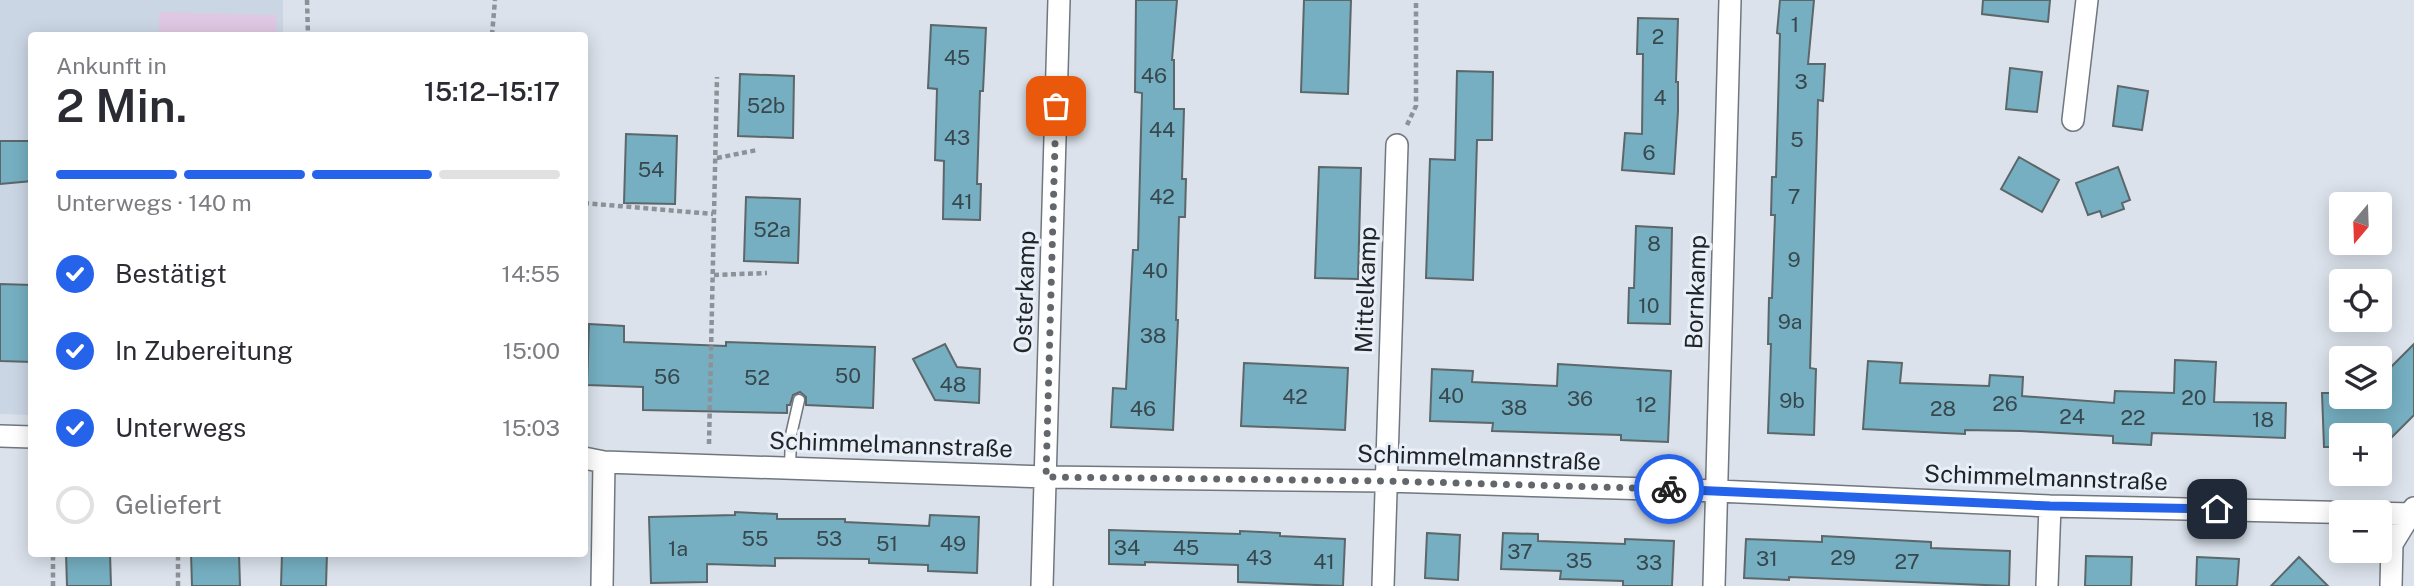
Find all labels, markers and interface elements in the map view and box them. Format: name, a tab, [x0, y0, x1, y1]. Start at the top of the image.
house number: 1	[1791, 12, 1799, 37]
house number: 2	[1652, 24, 1664, 49]
house number: 45	[944, 45, 970, 70]
text: Ankunft in	[56, 52, 167, 79]
house number: 46	[1141, 63, 1167, 88]
house number: 3	[1794, 69, 1808, 94]
text: 15:12–15:17	[424, 76, 560, 107]
pin	[1026, 76, 1086, 136]
text: 2 Min.	[56, 78, 187, 132]
house number: 4	[1653, 85, 1667, 110]
icon: bag	[1037, 87, 1075, 125]
house number: 52b	[747, 93, 785, 118]
house number: 44	[1149, 117, 1175, 142]
house number: 43	[944, 125, 970, 150]
house number: 5	[1790, 127, 1804, 152]
house number: 6	[1642, 140, 1656, 165]
house number: 54	[638, 157, 664, 182]
house number: 42	[1149, 184, 1175, 209]
house number: 7	[1788, 184, 1800, 209]
text: Unterwegs · 140 m	[56, 189, 252, 216]
house number: 41	[951, 189, 973, 214]
north arrow	[2329, 192, 2392, 256]
map controls	[2329, 192, 2392, 563]
house number: 52a	[753, 217, 791, 242]
street label: Mittelkamp	[1349, 226, 1381, 354]
street label: Osterkamp	[1008, 230, 1040, 354]
house number: 8	[1647, 231, 1661, 256]
street label: Bornkamp	[1679, 234, 1711, 350]
house number: 9	[1787, 247, 1801, 272]
icon: check	[56, 255, 94, 293]
text: Bestätigt	[115, 258, 227, 289]
house number: 40	[1142, 258, 1168, 283]
text: 14:55	[502, 260, 560, 287]
button: locate	[2329, 269, 2392, 332]
house number: 10	[1638, 293, 1660, 318]
house number: 9a	[1778, 309, 1802, 334]
house number: 38	[1140, 323, 1166, 348]
icon: check	[56, 332, 94, 370]
text: In Zubereitung	[115, 335, 293, 366]
text: 15:00	[503, 337, 560, 364]
button: layers	[2329, 346, 2392, 409]
house number: 50	[835, 363, 861, 388]
house number: 56	[654, 364, 680, 389]
house number: 52	[744, 365, 770, 390]
house number: 48	[940, 372, 966, 397]
house number: 40	[1438, 383, 1464, 408]
house number: 42	[1282, 384, 1308, 409]
house number: 20	[2181, 385, 2207, 410]
house number: 36	[1567, 386, 1593, 411]
house number: 9b	[1779, 388, 1805, 413]
house number: 26	[1992, 391, 2018, 416]
house number: 12	[1635, 392, 1657, 417]
house number: 38	[1501, 395, 1527, 420]
house number: 46	[1130, 396, 1156, 421]
house number: 28	[1930, 396, 1956, 421]
house number: 24	[2059, 404, 2085, 429]
house number: 22	[2120, 405, 2146, 430]
house number: 18	[2252, 407, 2274, 432]
icon: check	[56, 409, 94, 447]
text: Unterwegs	[115, 412, 246, 443]
text: 15:03	[502, 414, 560, 441]
button: +	[2329, 423, 2392, 486]
street label: Schimmelmannstraße	[769, 426, 1013, 462]
street label: Schimmelmannstraße	[1357, 439, 1601, 475]
courier	[1634, 454, 1704, 524]
street label: Schimmelmannstraße	[1924, 459, 2168, 495]
icon: bike	[1650, 470, 1688, 508]
pin	[2187, 479, 2247, 539]
text: Geliefert	[115, 489, 222, 520]
icon: home	[2198, 490, 2236, 528]
button: −	[2329, 500, 2392, 563]
house number: 55	[742, 526, 768, 551]
house number: 53	[816, 526, 842, 551]
house number: 51	[876, 531, 898, 556]
house number: 49	[940, 531, 966, 556]
house number: 34	[1114, 535, 1140, 560]
house number: 45	[1173, 535, 1199, 560]
house number: 1a	[668, 536, 688, 561]
house number: 37	[1507, 539, 1533, 564]
house number: 43	[1246, 545, 1272, 570]
house number: 29	[1830, 545, 1856, 570]
house number: 31	[1756, 546, 1778, 571]
house number: 35	[1566, 548, 1592, 573]
house number: 41	[1313, 549, 1335, 574]
house number: 27	[1894, 549, 1920, 574]
house number: 33	[1636, 550, 1662, 575]

